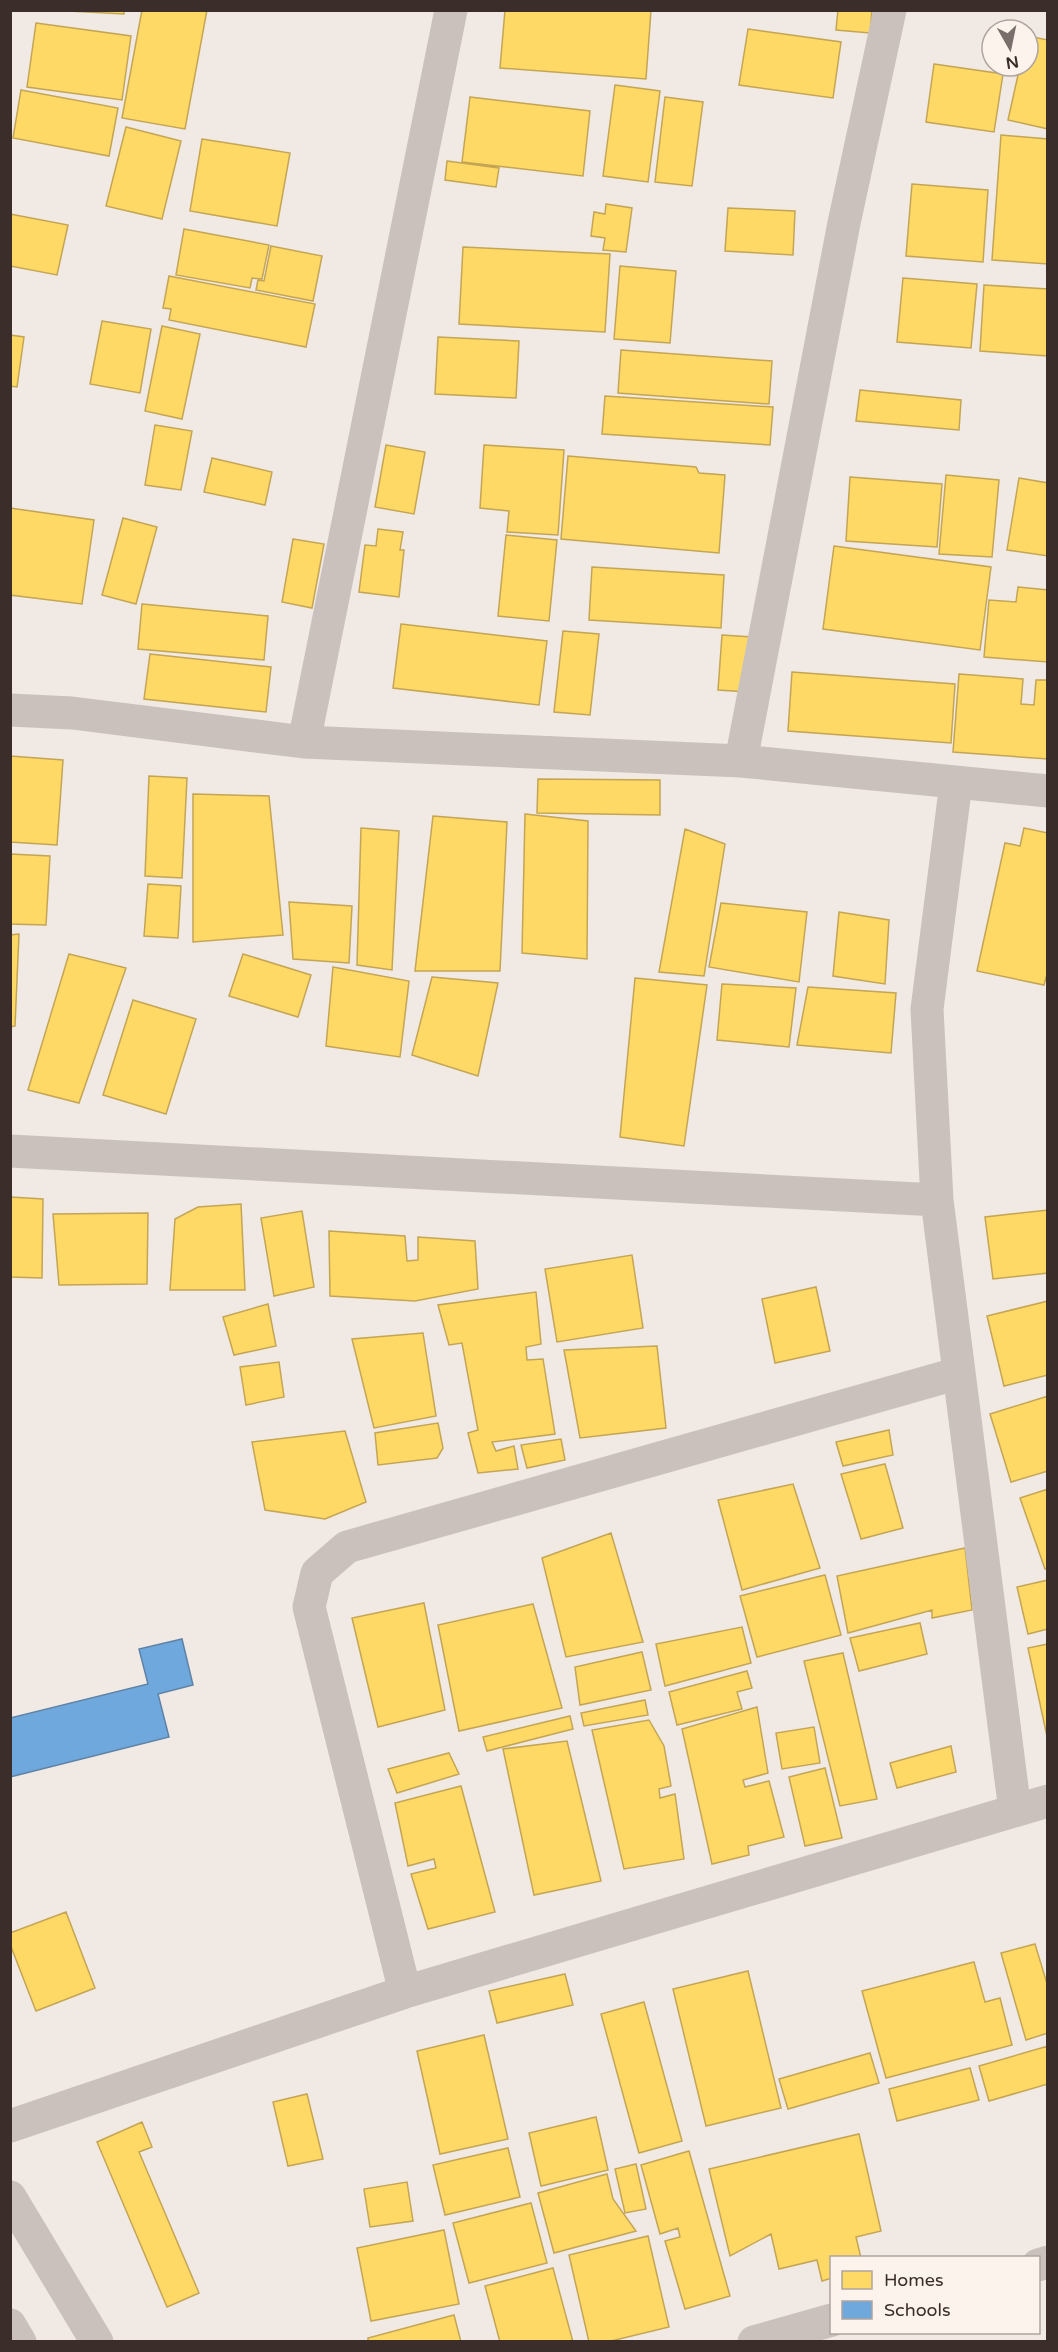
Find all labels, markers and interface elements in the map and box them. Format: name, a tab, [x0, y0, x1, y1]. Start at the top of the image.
north arrow	[980, 18, 1040, 78]
text: N	[1004, 51, 1020, 73]
legend	[830, 2256, 1040, 2334]
text: Homes	[884, 2269, 944, 2291]
text: Schools	[884, 2299, 951, 2321]

